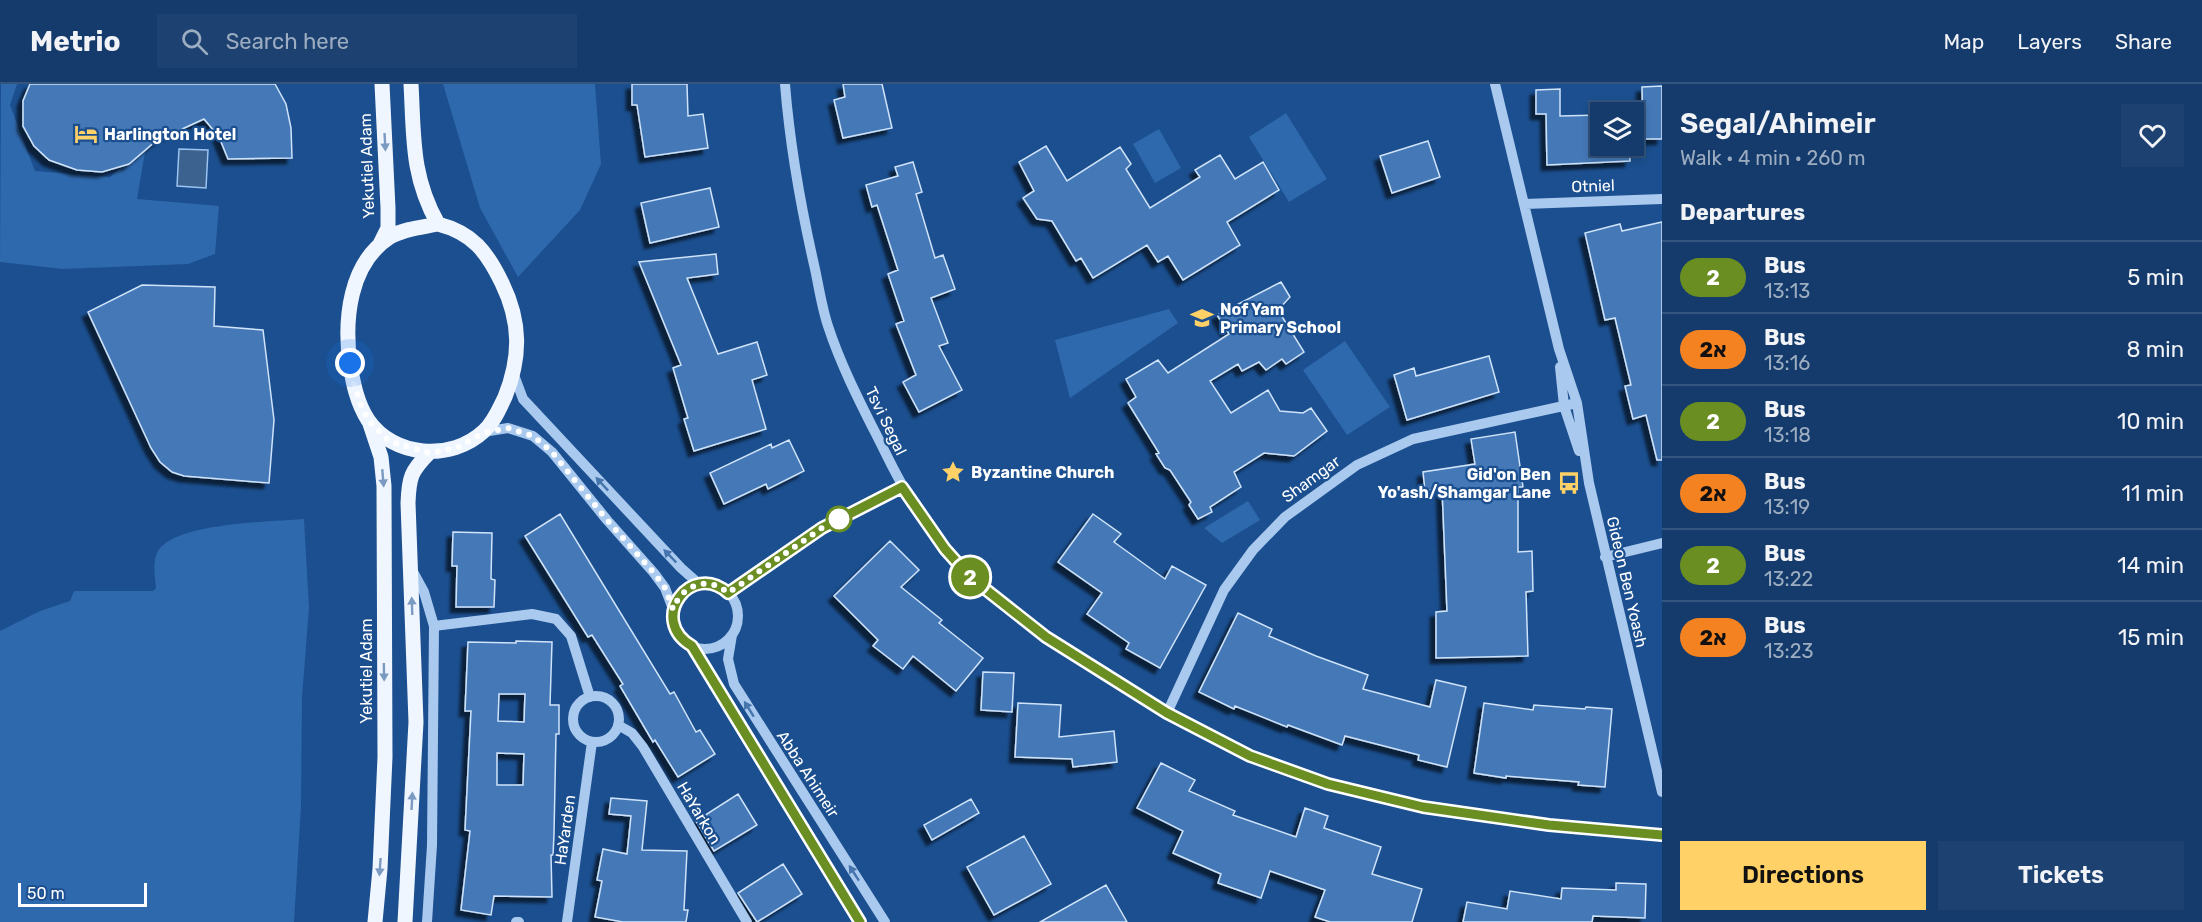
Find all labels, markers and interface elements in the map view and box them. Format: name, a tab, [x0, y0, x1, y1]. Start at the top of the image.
search box	[157, 14, 577, 68]
text: Metrio	[30, 25, 121, 58]
icon: search	[178, 25, 211, 58]
text: Search here	[226, 28, 349, 55]
text: Map	[1943, 29, 1984, 54]
text: Layers	[2017, 29, 2082, 54]
text: Share	[2115, 29, 2172, 54]
map controls	[1590, 102, 1644, 156]
button: layers	[1590, 102, 1644, 156]
button: heart	[2121, 104, 2184, 167]
text: Segal/Ahimeir	[1680, 107, 1876, 140]
street label: Yekutiel Adam	[356, 113, 378, 219]
hotel icon: Harlington Hotel	[73, 121, 99, 147]
place label: Harlington Hotel	[104, 125, 236, 144]
one-way arrow	[381, 133, 390, 152]
text: Walk · 4 min · 260 m	[1680, 146, 1866, 170]
street label: Otniel	[1571, 176, 1615, 196]
text: Departures	[1680, 199, 1805, 226]
text: Bus	[1764, 252, 1806, 279]
text: 5 min	[2127, 264, 2184, 291]
text: 2	[1706, 265, 1720, 290]
text: 13:13	[1764, 279, 1810, 303]
place label: Nof Yam Primary School	[1220, 300, 1341, 337]
school or university icon: Nof Yam Primary School	[1189, 305, 1215, 331]
text: Bus	[1764, 324, 1806, 351]
text: 8 min	[2126, 336, 2184, 363]
text: 2א	[1700, 337, 1726, 362]
your location	[335, 348, 365, 378]
text: 13:16	[1764, 351, 1810, 375]
street label: Tsvi Segal	[861, 384, 911, 458]
text: Bus	[1764, 396, 1806, 423]
text: 10 min	[2117, 408, 2184, 435]
text: 2	[1706, 409, 1720, 434]
text: 13:18	[1764, 423, 1811, 447]
street label: Shamgar	[1278, 452, 1344, 506]
place icon: Byzantine Church	[940, 459, 966, 485]
place label: Byzantine Church	[971, 463, 1114, 482]
place label: Gid'on Ben Yo'ash/Shamgar Lane	[1378, 465, 1551, 502]
one-way arrow	[378, 468, 388, 487]
text: Bus	[1764, 468, 1806, 495]
bus stop icon: Gid'on Ben Yo'ash/Shamgar Lane	[1556, 470, 1582, 496]
one-way arrow	[596, 477, 609, 492]
text: 11 min	[2122, 480, 2184, 507]
text: 2א	[1700, 481, 1726, 506]
text: 13:19	[1764, 495, 1810, 519]
unlabelled marker	[826, 506, 852, 532]
street label: Gideon Ben Yoash	[1603, 515, 1651, 649]
text: Bus	[1764, 540, 1806, 567]
one-way arrow	[664, 549, 677, 564]
text: 14 min	[2117, 552, 2184, 579]
text: 2	[1706, 553, 1720, 578]
line badge: 2	[950, 558, 990, 596]
text: 2	[963, 565, 977, 590]
text: 13:22	[1764, 567, 1813, 591]
one-way arrow	[407, 596, 416, 615]
text: Bus	[1764, 612, 1806, 639]
street label: Yekutiel Adam	[357, 618, 376, 724]
text: 15 min	[2118, 624, 2184, 651]
text: 2א	[1700, 625, 1726, 650]
text: 13:23	[1764, 639, 1813, 663]
one-way arrow	[379, 663, 388, 682]
one-way arrow	[743, 700, 754, 717]
street label: Abba Ahimeir	[773, 727, 843, 821]
street label: HaYarkon	[673, 778, 725, 848]
one-way arrow	[407, 791, 417, 810]
street label: HaYarden	[551, 794, 579, 866]
button: Directions	[1680, 841, 1926, 910]
button: Tickets	[1938, 841, 2184, 910]
one-way arrow	[376, 858, 385, 877]
one-way arrow	[848, 865, 859, 881]
scale bar	[18, 880, 147, 908]
text: 50 m	[27, 884, 65, 903]

